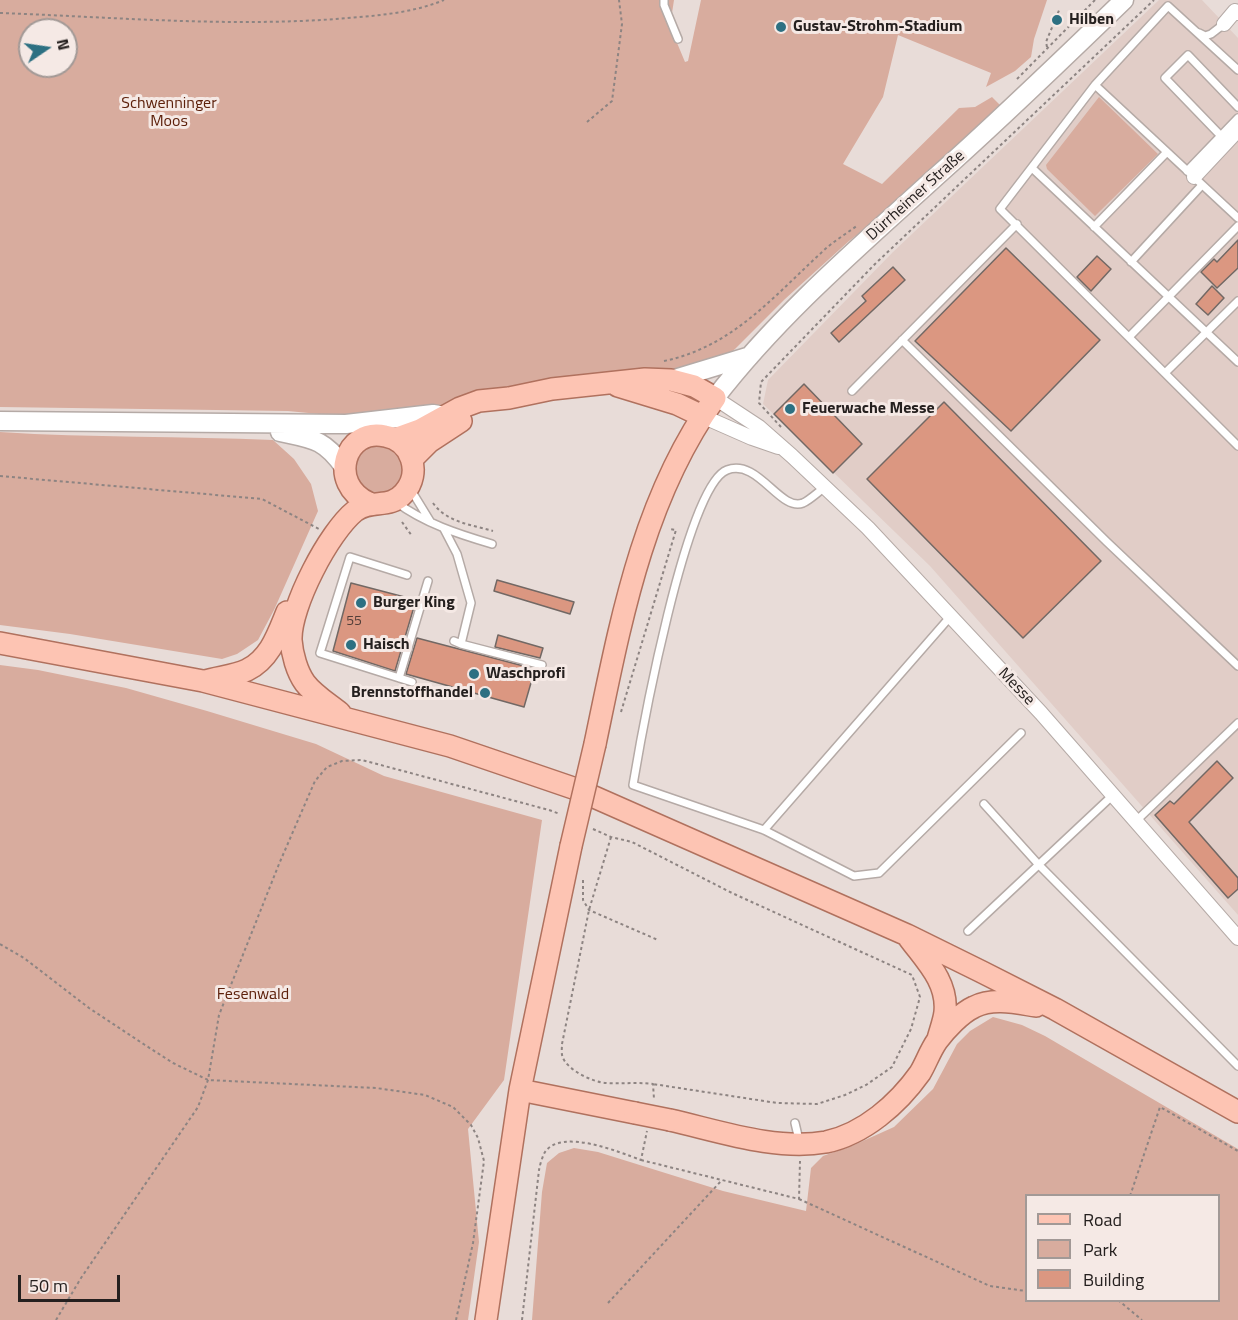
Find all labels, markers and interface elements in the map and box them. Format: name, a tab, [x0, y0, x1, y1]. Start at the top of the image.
place label: Hilben	[1069, 10, 1114, 30]
marker: Hilben	[1050, 13, 1064, 27]
place label: Gustav-Strohm-Stadium	[793, 17, 962, 37]
north arrow	[18, 18, 78, 78]
marker: Gustav-Strohm-Stadium	[774, 20, 788, 34]
text: N	[51, 36, 77, 53]
park label: Schwenninger Moos	[121, 94, 217, 132]
street label: Dürrheimer Straße	[863, 147, 969, 245]
place label: Feuerwache Messe	[802, 399, 935, 419]
marker: Feuerwache Messe	[783, 402, 797, 416]
place label: Burger King	[373, 593, 455, 613]
marker: Burger King	[354, 596, 368, 610]
house number: 55	[346, 614, 362, 630]
place label: Haisch	[363, 635, 410, 655]
marker: Haisch	[344, 638, 358, 652]
place label: Waschprofi	[486, 664, 565, 684]
street label: Messe	[994, 664, 1038, 710]
marker: Waschprofi	[467, 667, 481, 681]
place label: Brennstoffhandel	[351, 683, 473, 703]
marker: Brennstoffhandel	[478, 686, 492, 700]
park label: Fesenwald	[217, 985, 289, 1005]
legend	[1025, 1194, 1220, 1302]
text: Road	[1083, 1206, 1122, 1233]
text: Park	[1083, 1236, 1117, 1263]
scale bar	[21, 1263, 123, 1301]
text: Building	[1083, 1266, 1144, 1293]
text: 50 m	[29, 1272, 68, 1299]

